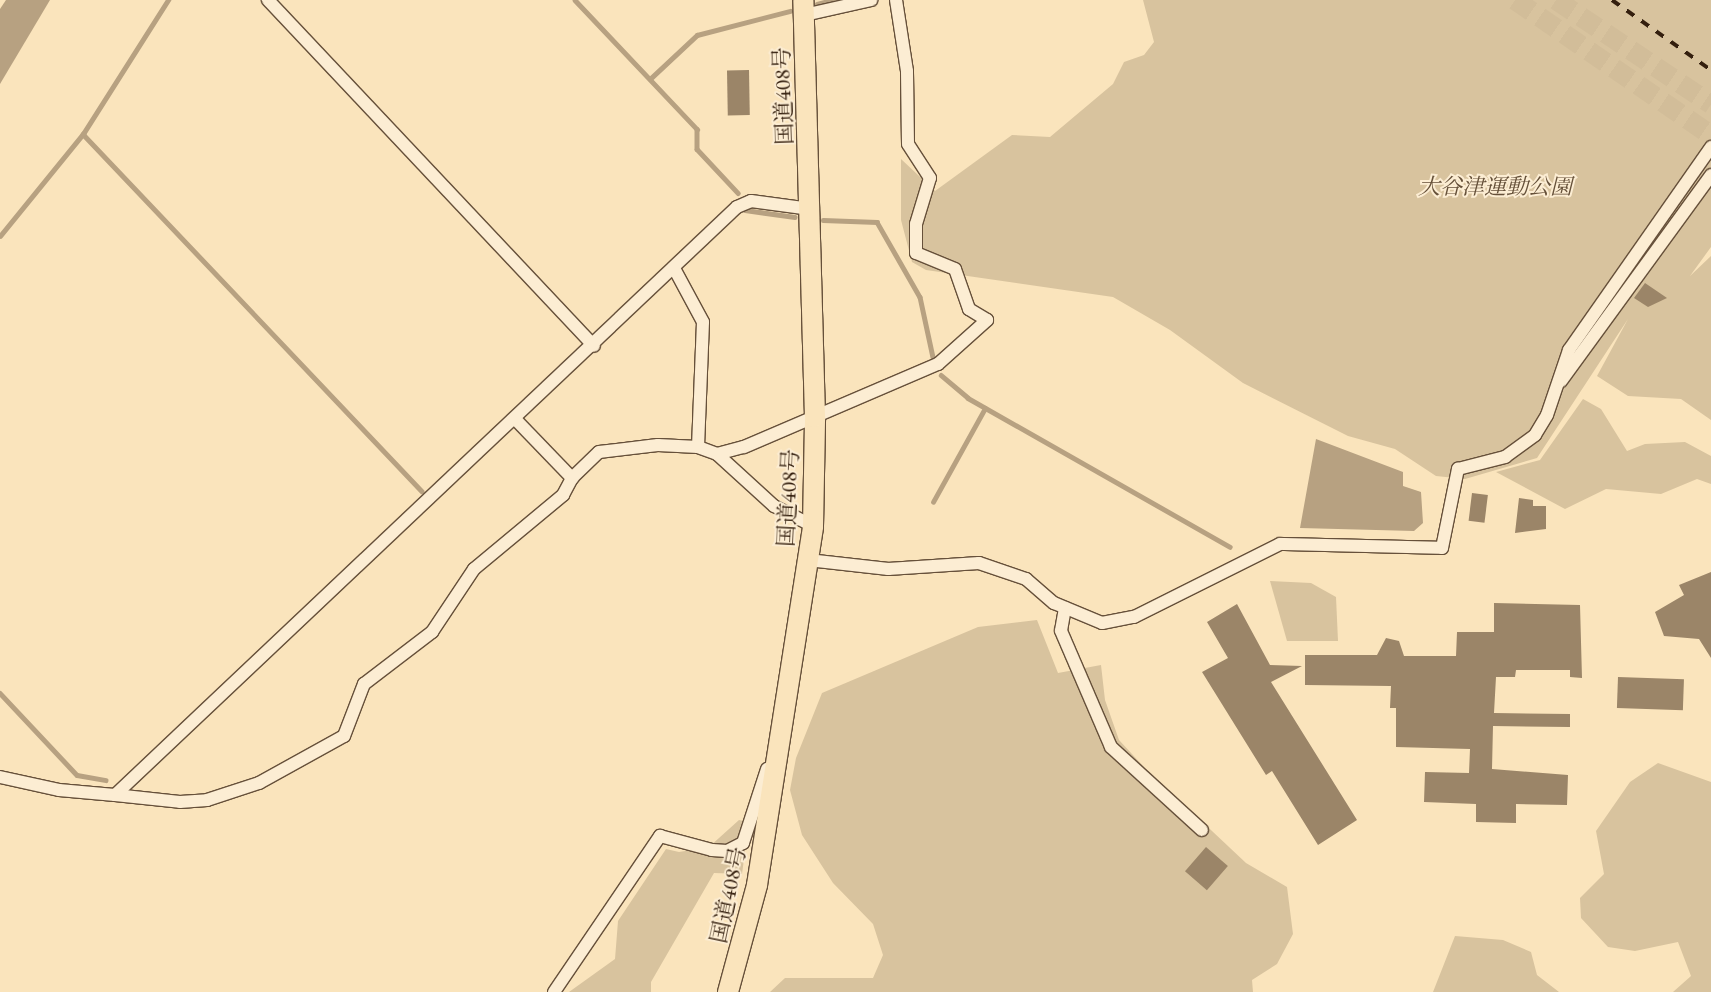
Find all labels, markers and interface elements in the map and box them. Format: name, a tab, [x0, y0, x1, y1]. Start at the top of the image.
street label: 国道408号	[768, 47, 798, 145]
park label: 大谷津運動公園	[1418, 174, 1572, 200]
street label: 国道408号	[772, 449, 804, 547]
street label: 国道408号	[705, 844, 751, 946]

